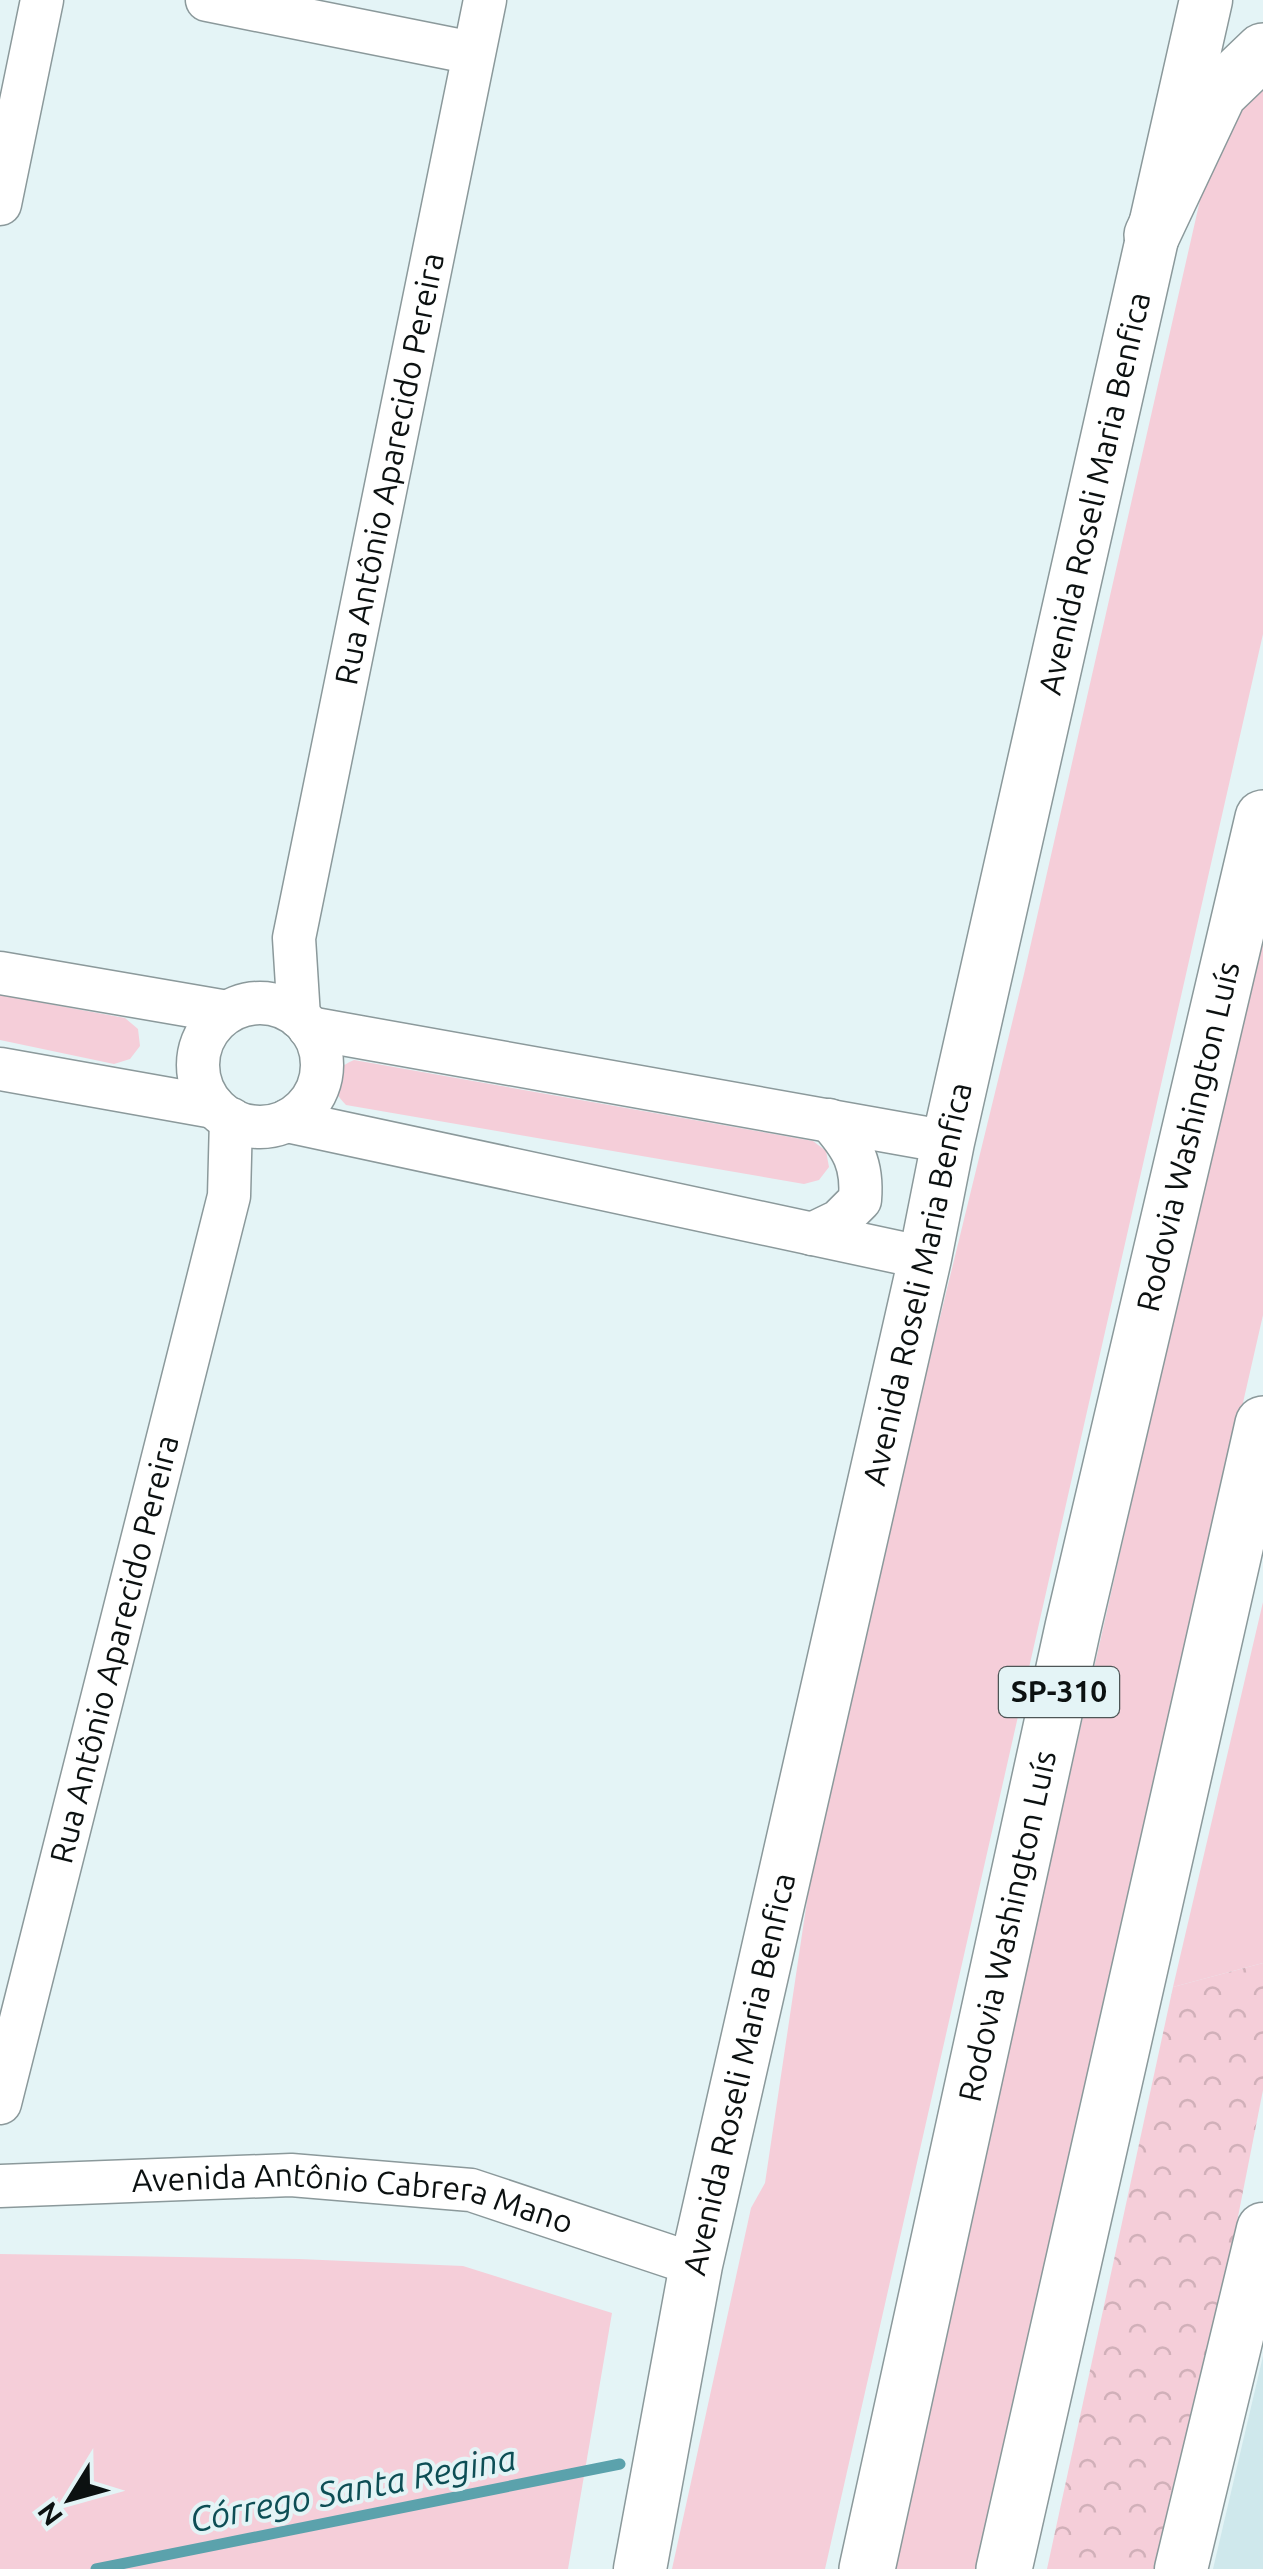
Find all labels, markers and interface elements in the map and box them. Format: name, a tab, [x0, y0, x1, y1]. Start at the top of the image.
street label: Rua Antônio Aparecido Pereira	[327, 249, 450, 688]
street label: Avenida Roseli Maria Benfica	[1031, 289, 1156, 698]
street label: Rodovia Washington Luís	[1129, 958, 1246, 1315]
street label: Avenida Roseli Maria Benfica	[855, 1079, 978, 1488]
street label: Rua Antônio Aparecido Pereira	[42, 1431, 185, 1867]
road number: SP-310	[999, 1667, 1119, 1717]
street label: Rodovia Washington Luís	[951, 1747, 1062, 2105]
street label: Avenida Roseli Maria Benfica	[675, 1869, 802, 2278]
street label: Avenida Antônio Cabrera Mano	[131, 2156, 578, 2240]
water label: Córrego Santa Regina	[186, 2437, 519, 2539]
north arrow	[20, 2449, 120, 2549]
text: N	[31, 2497, 68, 2532]

